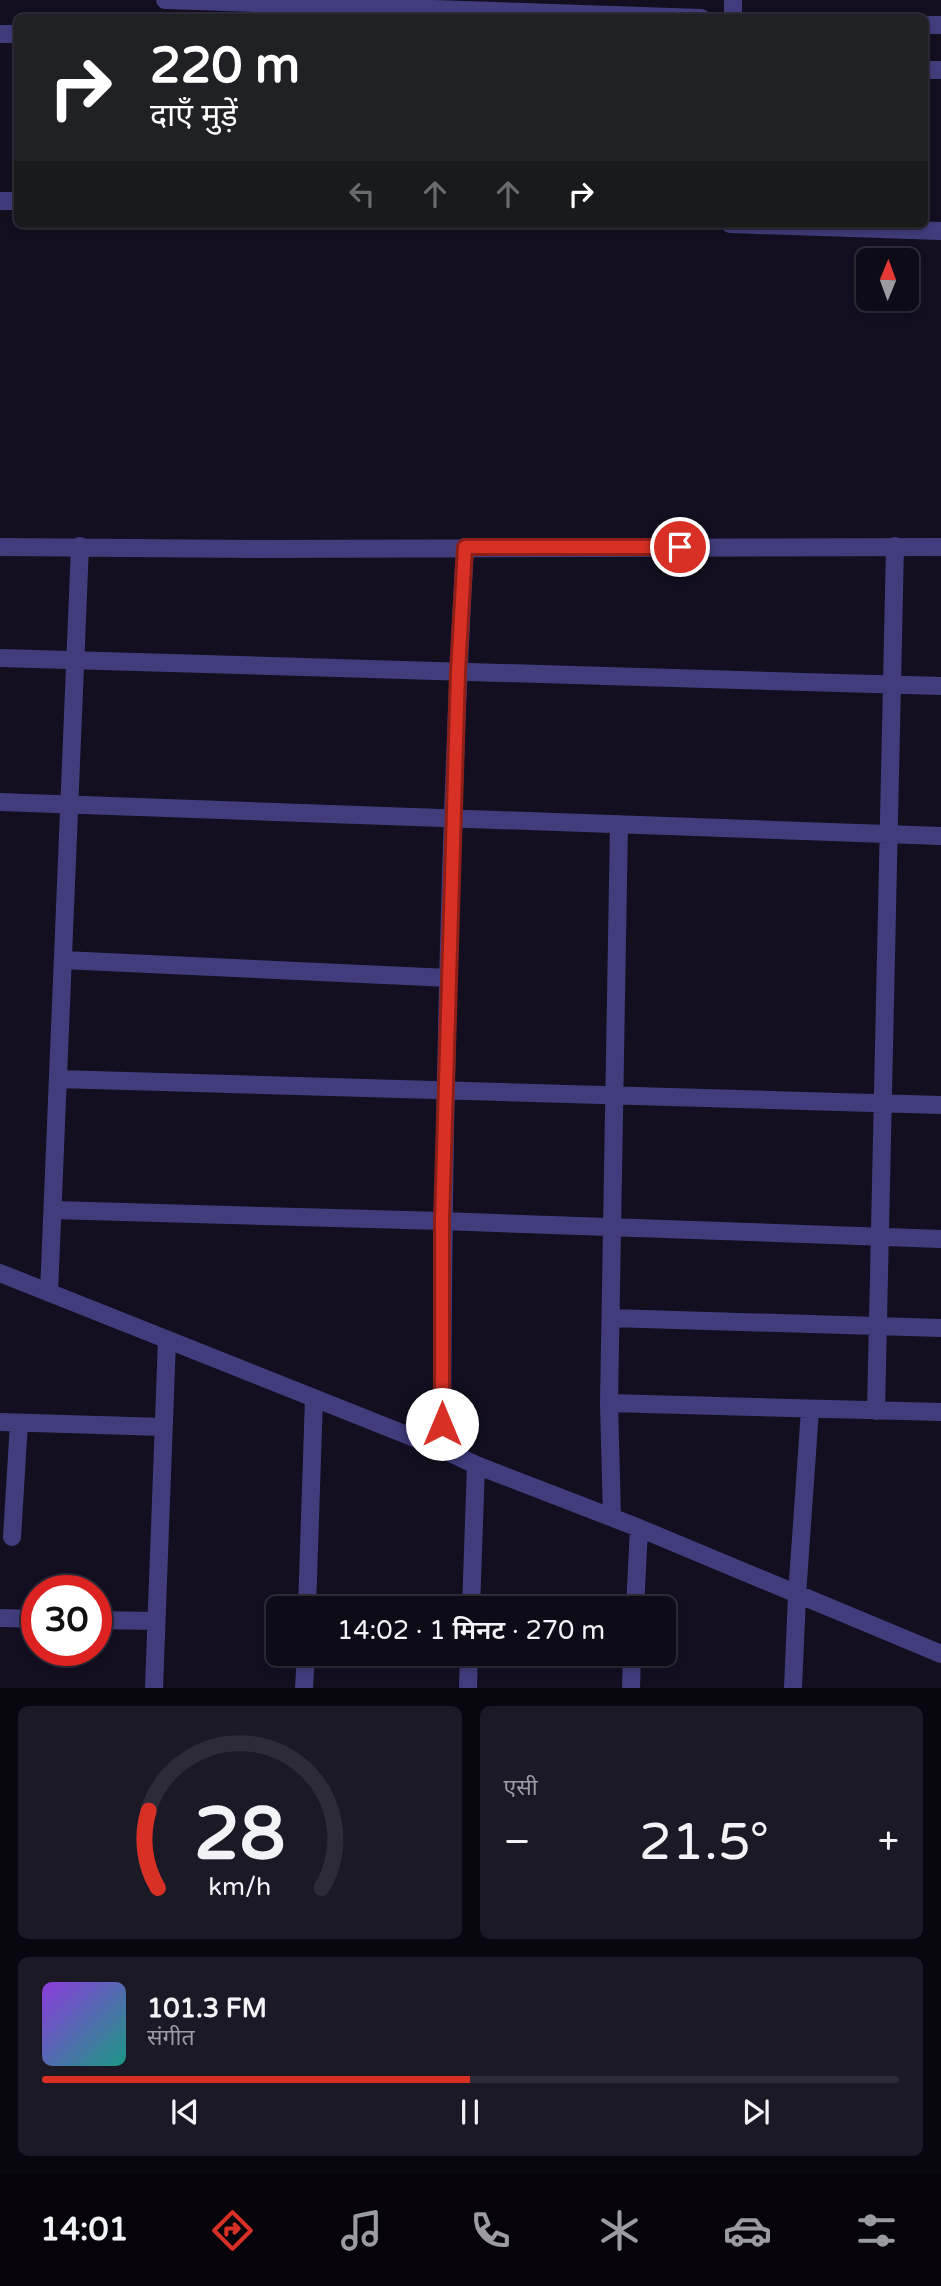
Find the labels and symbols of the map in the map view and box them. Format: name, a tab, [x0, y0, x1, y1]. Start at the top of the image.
north arrow	[856, 248, 919, 312]
pin	[650, 517, 710, 577]
position arrow	[405, 1387, 479, 1461]
speed limit sign: 30	[21, 1575, 112, 1666]

